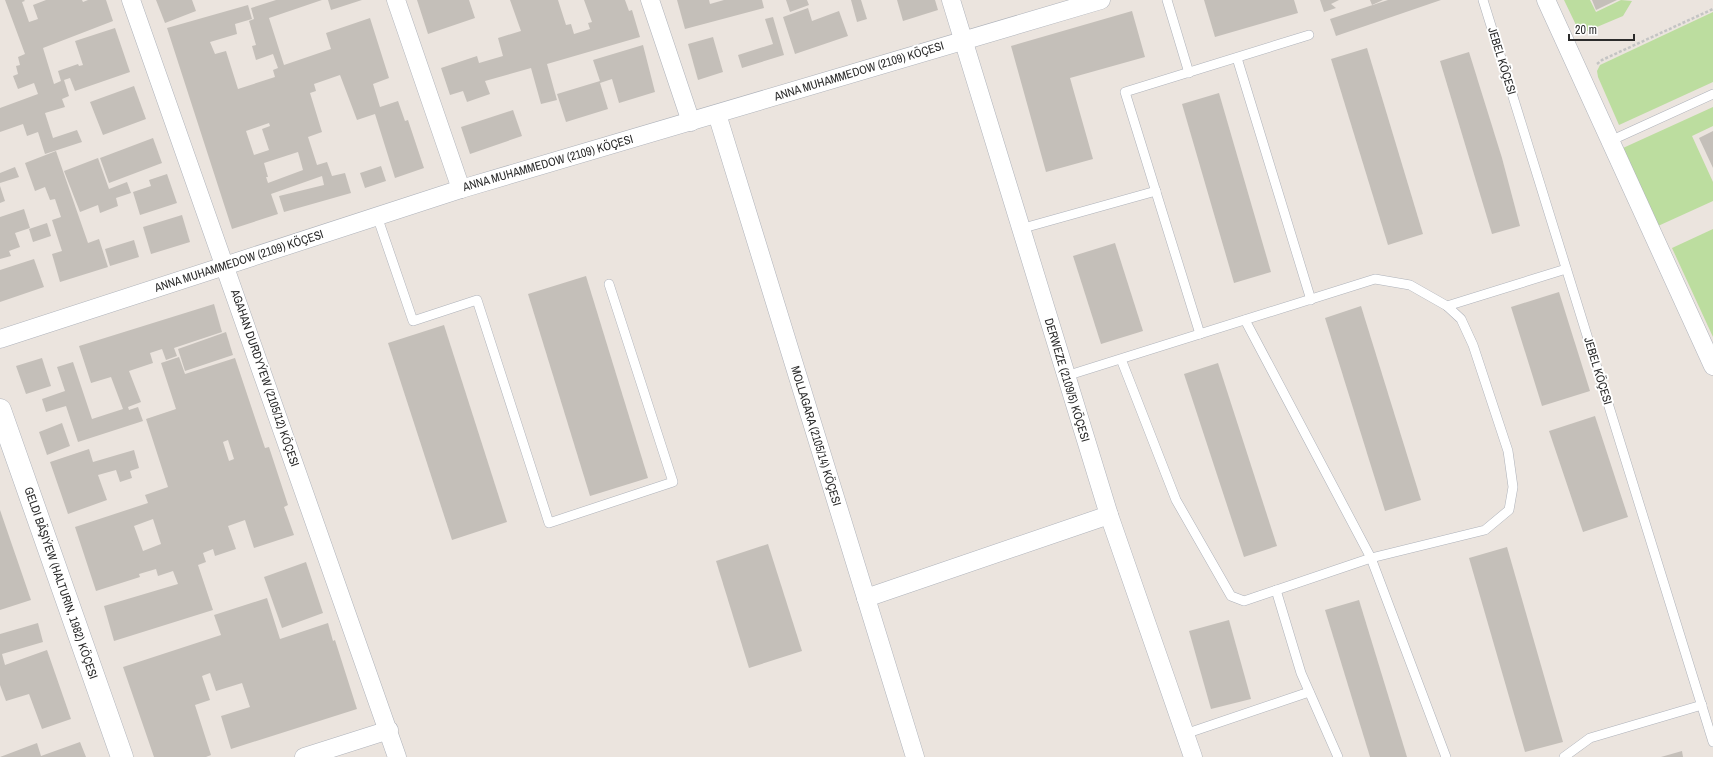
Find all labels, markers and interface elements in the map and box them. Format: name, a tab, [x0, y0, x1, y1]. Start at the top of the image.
scale bar	[1569, 16, 1634, 42]
text: 20 m	[1575, 22, 1597, 38]
street label: JEBEL KÖÇESI	[1484, 25, 1521, 97]
street label: ANNA MUHAMMEDOW (2109) KÖÇESI	[771, 37, 946, 105]
street label: ANNA MUHAMMEDOW (2109) KÖÇESI	[460, 130, 635, 195]
street label: ANNA MUHAMMEDOW (2109) KÖÇESI	[151, 225, 325, 296]
street label: AGAHAN DURDYÝEW (2105/12) KÖÇESI	[227, 286, 304, 469]
street label: DERWEZE (2109/5) KÖÇESI	[1041, 316, 1094, 444]
street label: JEBEL KÖÇESI	[1580, 335, 1617, 407]
street label: MOLLAGARA (2105/14) KÖÇESI	[787, 364, 846, 508]
street label: GELDI BÄŞIÝEW (HALTURIN, 1982) KÖÇESI	[21, 484, 102, 681]

